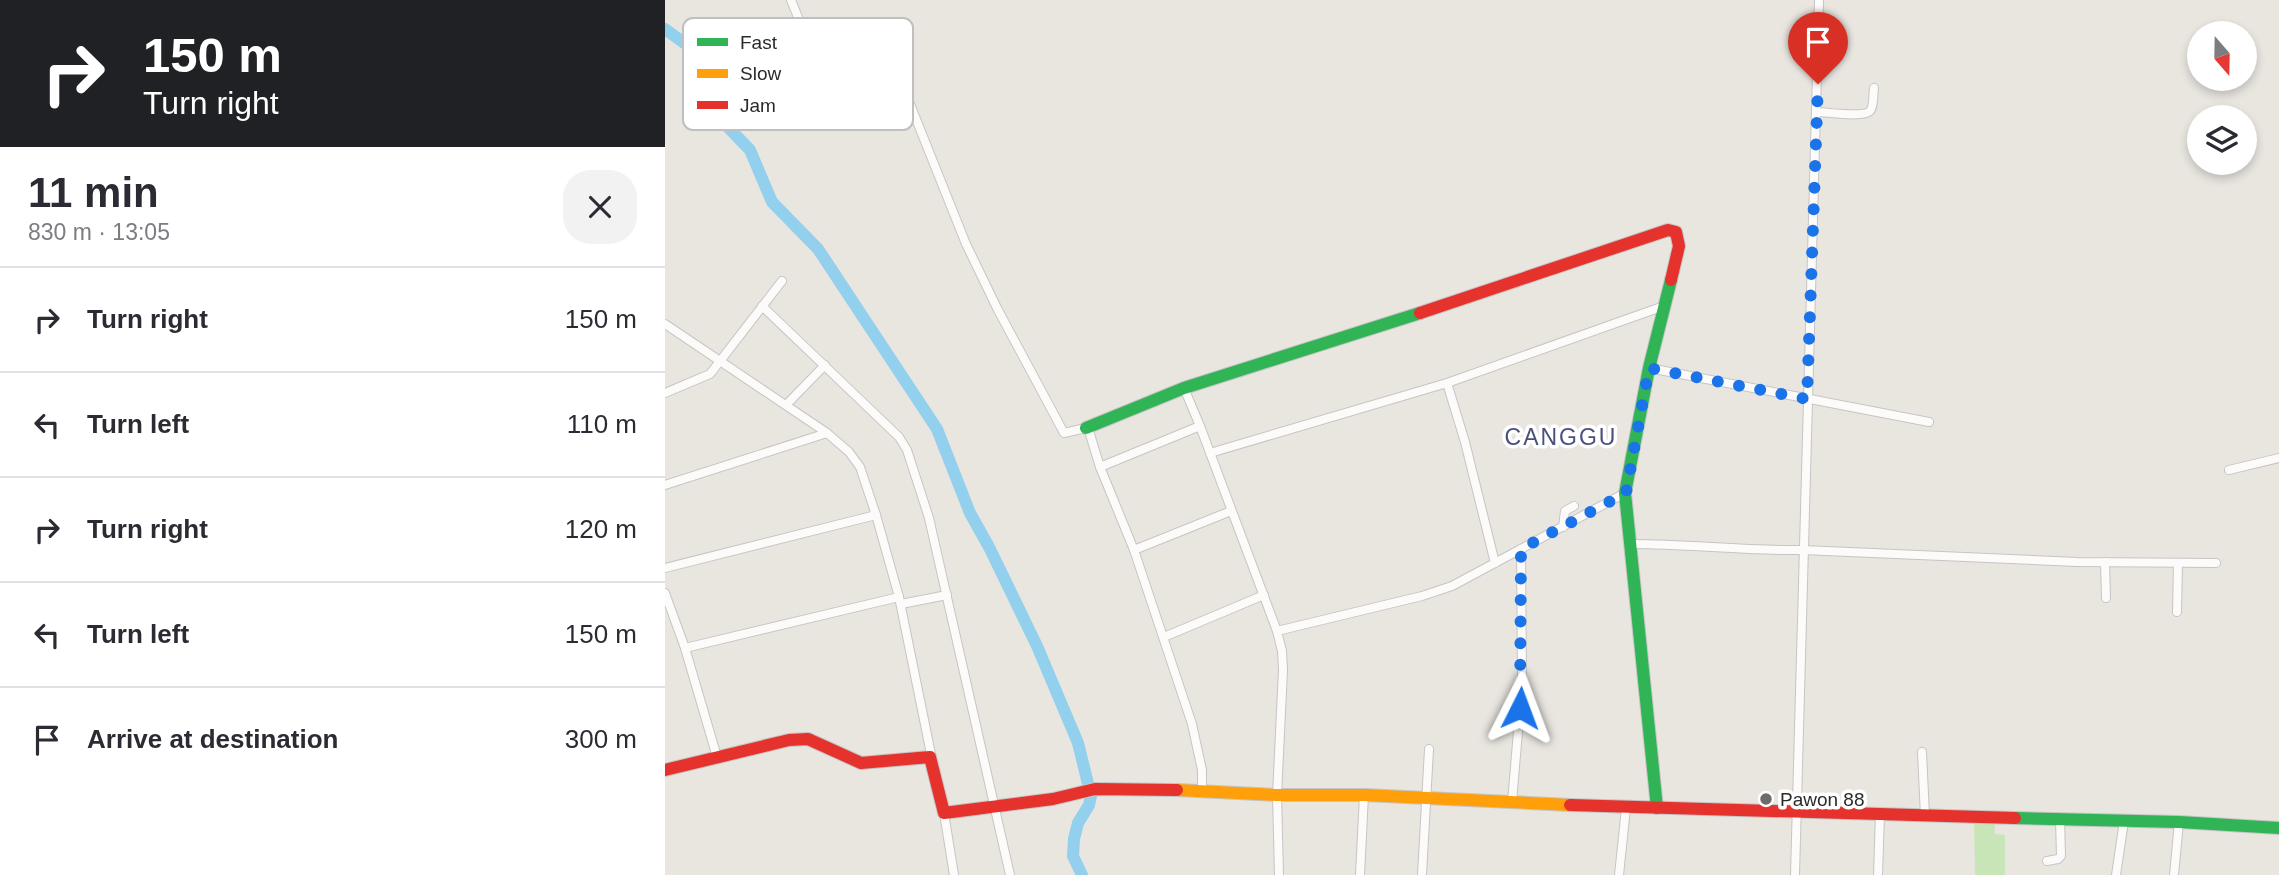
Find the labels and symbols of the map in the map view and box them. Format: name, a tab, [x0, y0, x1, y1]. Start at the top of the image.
pin	[1788, 12.0, 1848, 84]
legend	[683, 18, 913, 130]
north arrow	[2187, 21, 2257, 91]
text: Fast	[740, 32, 778, 53]
text: Slow	[740, 63, 781, 84]
text: Jam	[740, 95, 776, 116]
district label: CANGGU	[1505, 424, 1617, 450]
position arrow	[1483, 671, 1557, 745]
place label: Pawon 88	[1780, 789, 1865, 810]
marker: Pawon 88	[1758, 791, 1774, 807]

